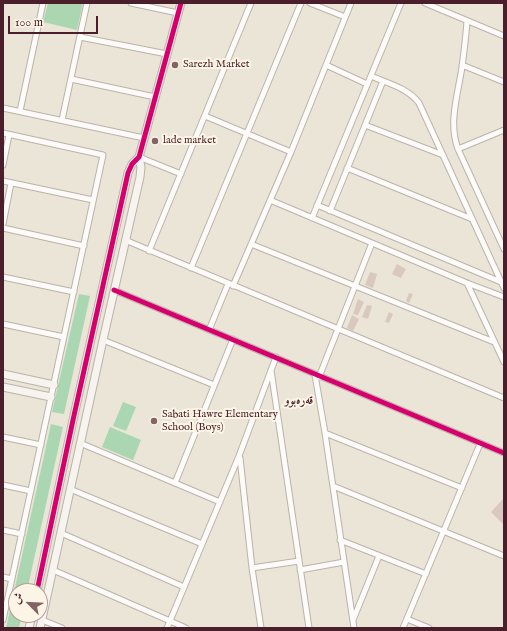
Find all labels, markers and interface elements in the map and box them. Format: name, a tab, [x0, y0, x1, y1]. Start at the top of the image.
scale bar	[10, 8, 100, 34]
text: 100 m	[15, 15, 43, 30]
place label: Sarezh Market	[183, 58, 250, 72]
marker: Sarezh Market	[170, 60, 180, 70]
place label: lade market	[163, 134, 216, 148]
marker: lade market	[150, 136, 160, 146]
district label: قەرەبوو	[285, 395, 313, 409]
place label: Sabati Hawre Elementary School (Boys)	[162, 408, 278, 434]
marker: Sabati Hawre Elementary School (Boys)	[149, 416, 159, 426]
north arrow	[8, 583, 48, 623]
text: ش	[9, 591, 27, 606]

